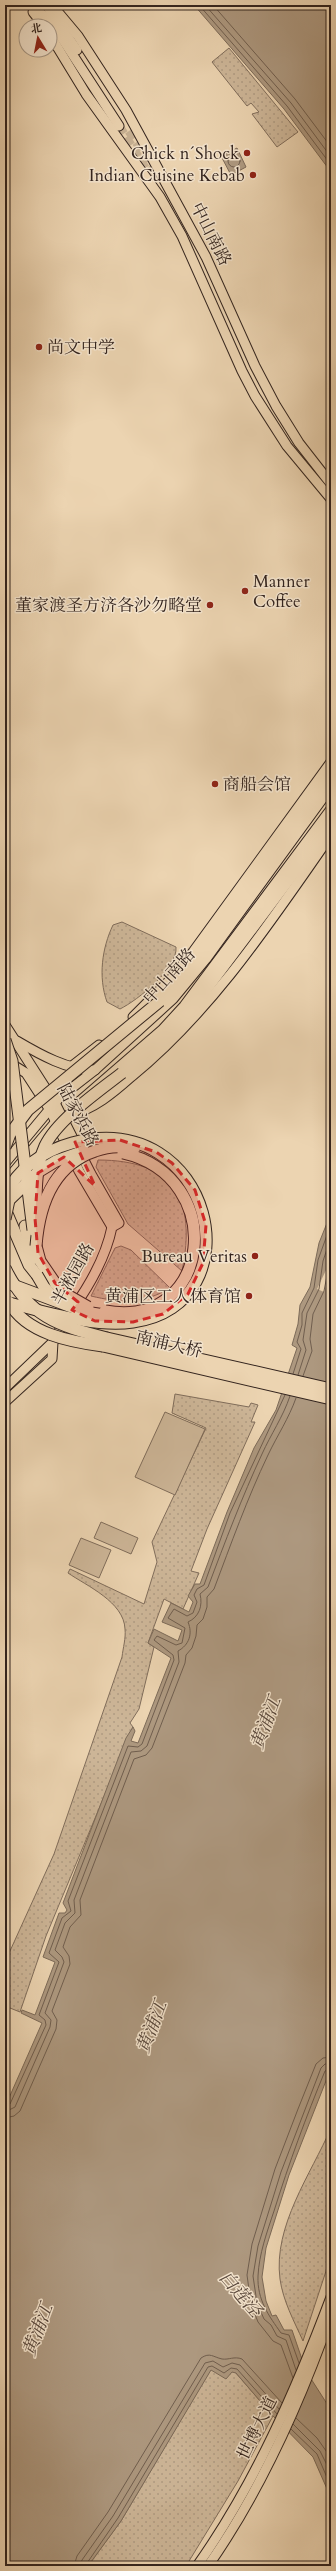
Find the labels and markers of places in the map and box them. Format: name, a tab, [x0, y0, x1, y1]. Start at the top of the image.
place label: Chick n´Shock	[131, 142, 240, 165]
marker: Chick n´Shock	[242, 148, 252, 158]
place label: Indian Cuisine Kebab	[89, 164, 245, 187]
marker: Indian Cuisine Kebab	[248, 170, 258, 180]
place label: 尚文中学	[47, 336, 115, 359]
marker: 尚文中学	[34, 342, 44, 352]
place label: Manner Coffee	[253, 570, 310, 613]
marker: Manner Coffee	[240, 586, 250, 596]
place label: 董家渡圣方济各沙勿略堂	[15, 594, 202, 617]
marker: 董家渡圣方济各沙勿略堂	[205, 600, 215, 610]
place label: 商船会馆	[223, 773, 291, 796]
marker: 商船会馆	[210, 779, 220, 789]
place label: Bureau Veritas	[141, 1245, 247, 1268]
marker: Bureau Veritas	[250, 1251, 260, 1261]
place label: 黄浦区工人体育馆	[105, 1285, 241, 1308]
marker: 黄浦区工人体育馆	[244, 1291, 254, 1301]

